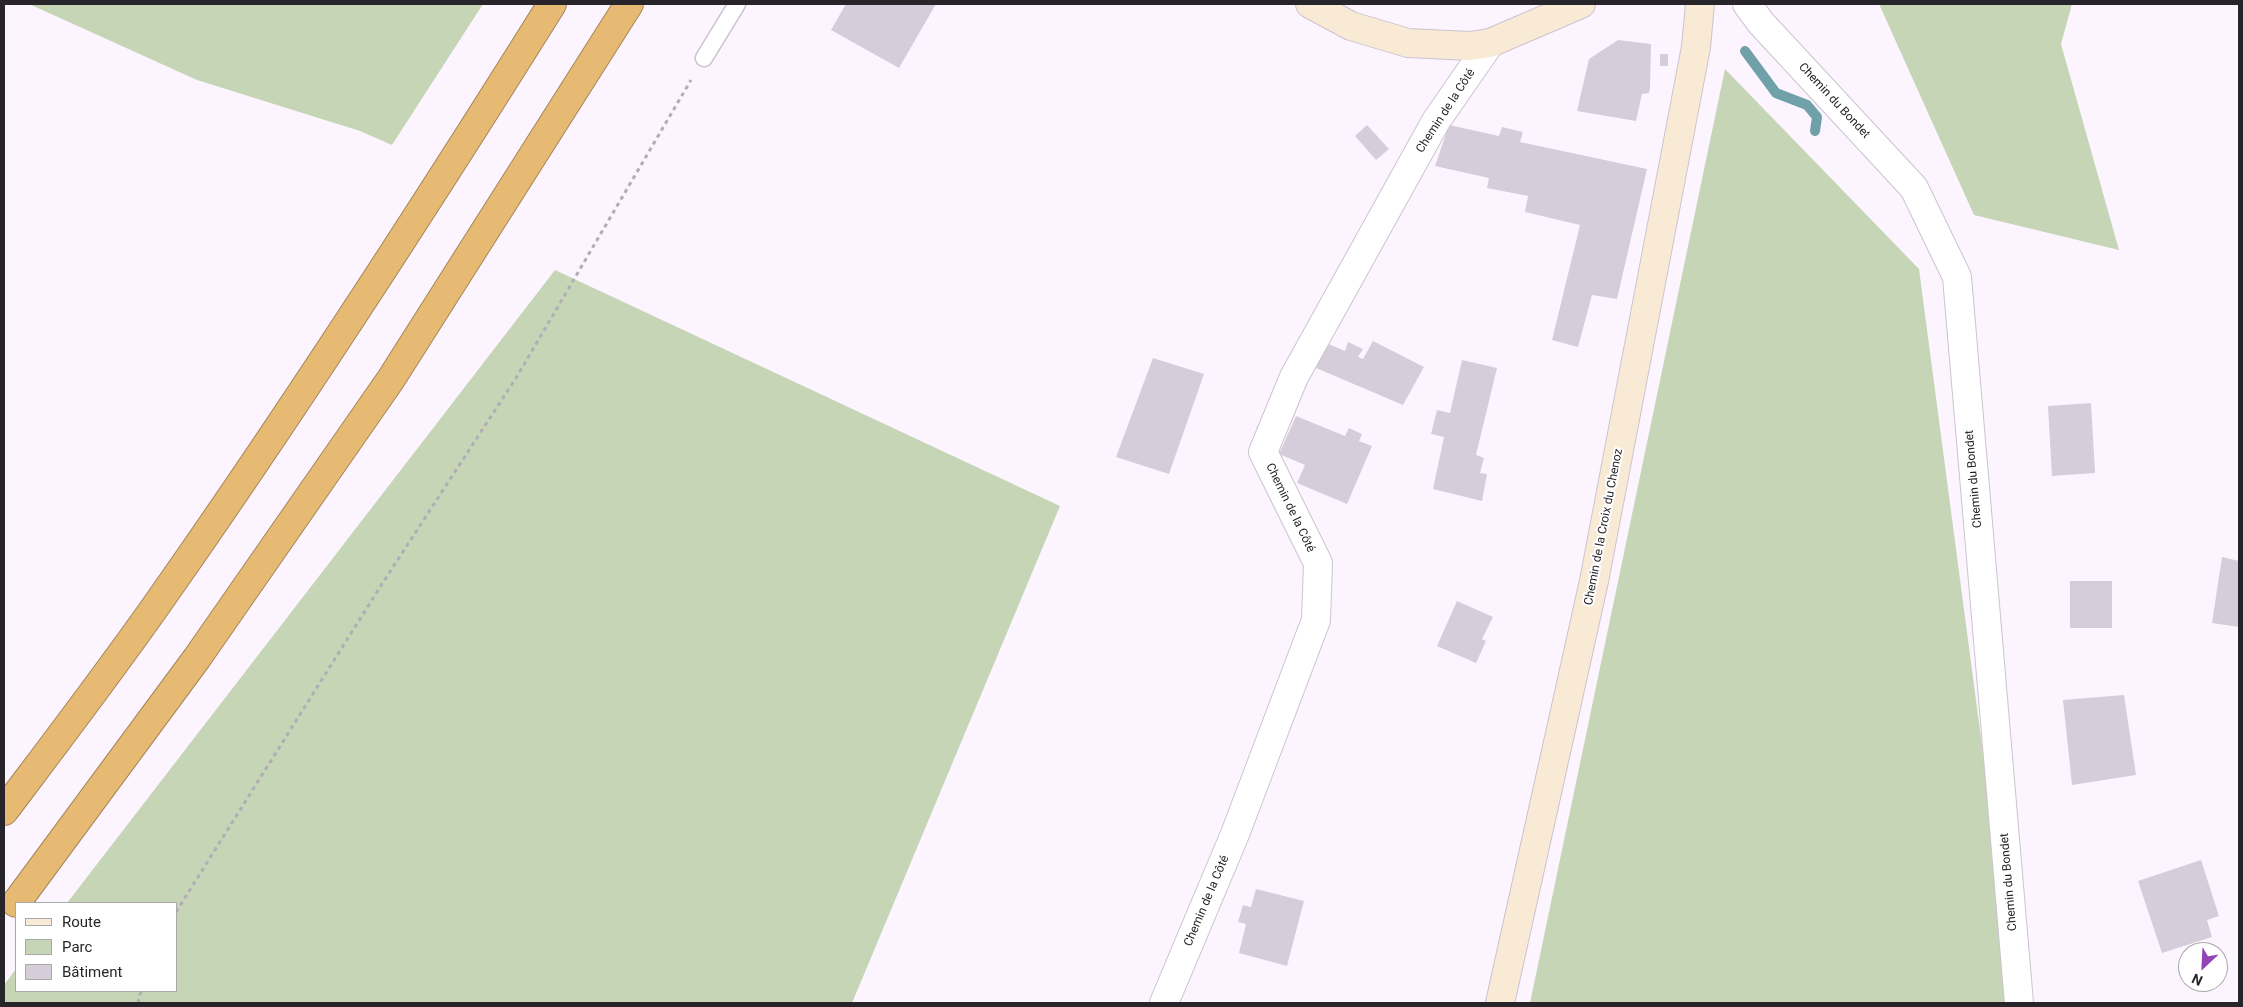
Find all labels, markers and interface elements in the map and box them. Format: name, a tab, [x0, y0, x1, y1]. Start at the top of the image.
street label: Chemin du Bondet	[1795, 60, 1873, 142]
street label: Chemin de la Côté	[1413, 66, 1479, 156]
street label: Chemin du Bondet	[1963, 429, 1985, 529]
street label: Chemin de la Croix du Chenoz	[1582, 447, 1626, 607]
street label: Chemin de la Côté	[1262, 461, 1318, 555]
street label: Chemin du Bondet	[1998, 832, 2020, 932]
street label: Chemin de la Côté	[1181, 853, 1233, 949]
legend	[15, 902, 178, 992]
text: Route	[62, 913, 101, 931]
text: Parc	[62, 938, 92, 956]
north arrow	[2178, 942, 2228, 992]
text: Bâtiment	[62, 963, 122, 981]
text: N	[2189, 970, 2205, 989]

